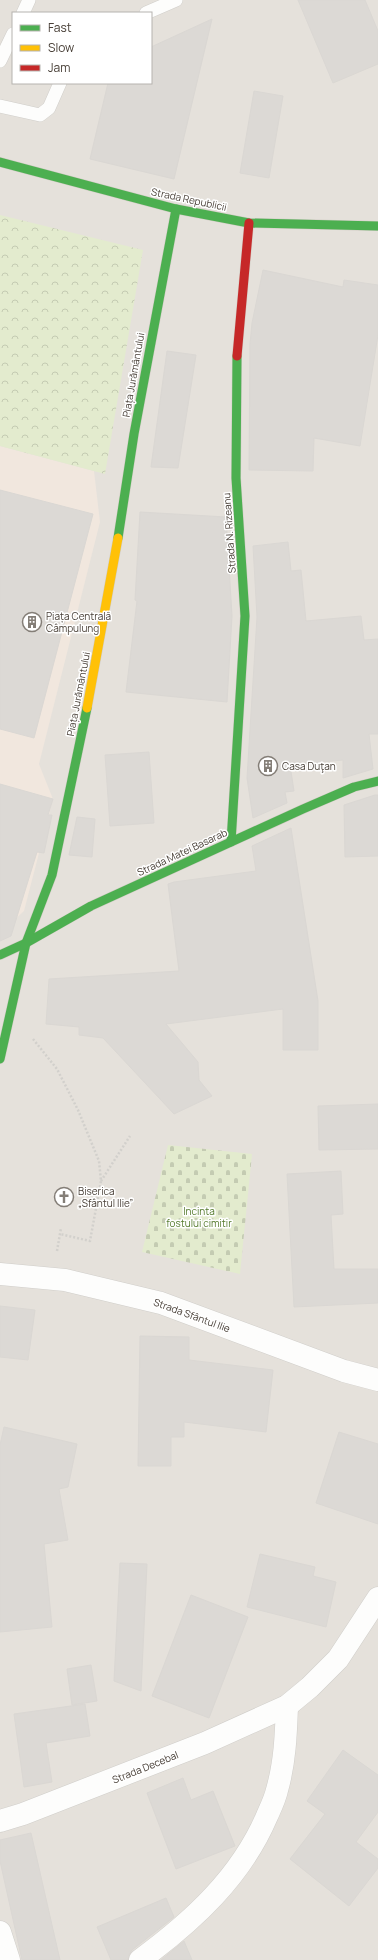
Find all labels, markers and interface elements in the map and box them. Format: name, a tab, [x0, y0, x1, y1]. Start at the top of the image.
legend	[12, 12, 152, 84]
text: Fast	[48, 19, 72, 36]
text: Slow	[48, 39, 74, 56]
text: Jam	[48, 59, 70, 76]
street label: Strada Republicii	[150, 184, 228, 214]
street label: Piața Jurământului	[119, 332, 147, 418]
street label: Strada N. Rizeanu	[219, 492, 239, 574]
place label: Piața Centrală Câmpulung	[46, 609, 111, 635]
building icon: Piața Centrală Câmpulung	[21, 611, 43, 633]
street label: Piața Jurământului	[63, 651, 93, 737]
building icon: Casa Duţan	[257, 755, 279, 777]
place label: Casa Duţan	[282, 759, 336, 773]
street label: Strada Matei Basarab	[135, 825, 229, 879]
place label: Biserica „Sfântul Ilie”	[78, 1184, 133, 1210]
church icon: Biserica „Sfântul Ilie”	[53, 1186, 75, 1208]
park label: Incinta fostului cimitir	[166, 1204, 232, 1230]
street label: Strada Sfântul Ilie	[152, 1295, 232, 1335]
street label: Strada Decebal	[110, 1747, 180, 1787]

